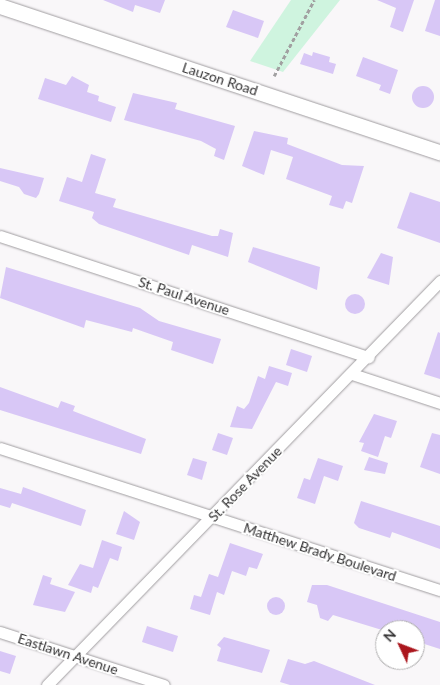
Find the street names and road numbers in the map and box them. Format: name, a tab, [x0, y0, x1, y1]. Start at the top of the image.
street label: Lauzon Road	[180, 59, 260, 99]
street label: St. Paul Avenue	[136, 273, 232, 319]
street label: St. Rose Avenue	[205, 443, 285, 525]
street label: Matthew Brady Boulevard	[241, 519, 399, 585]
street label: Eastlawn Avenue	[15, 630, 121, 678]

